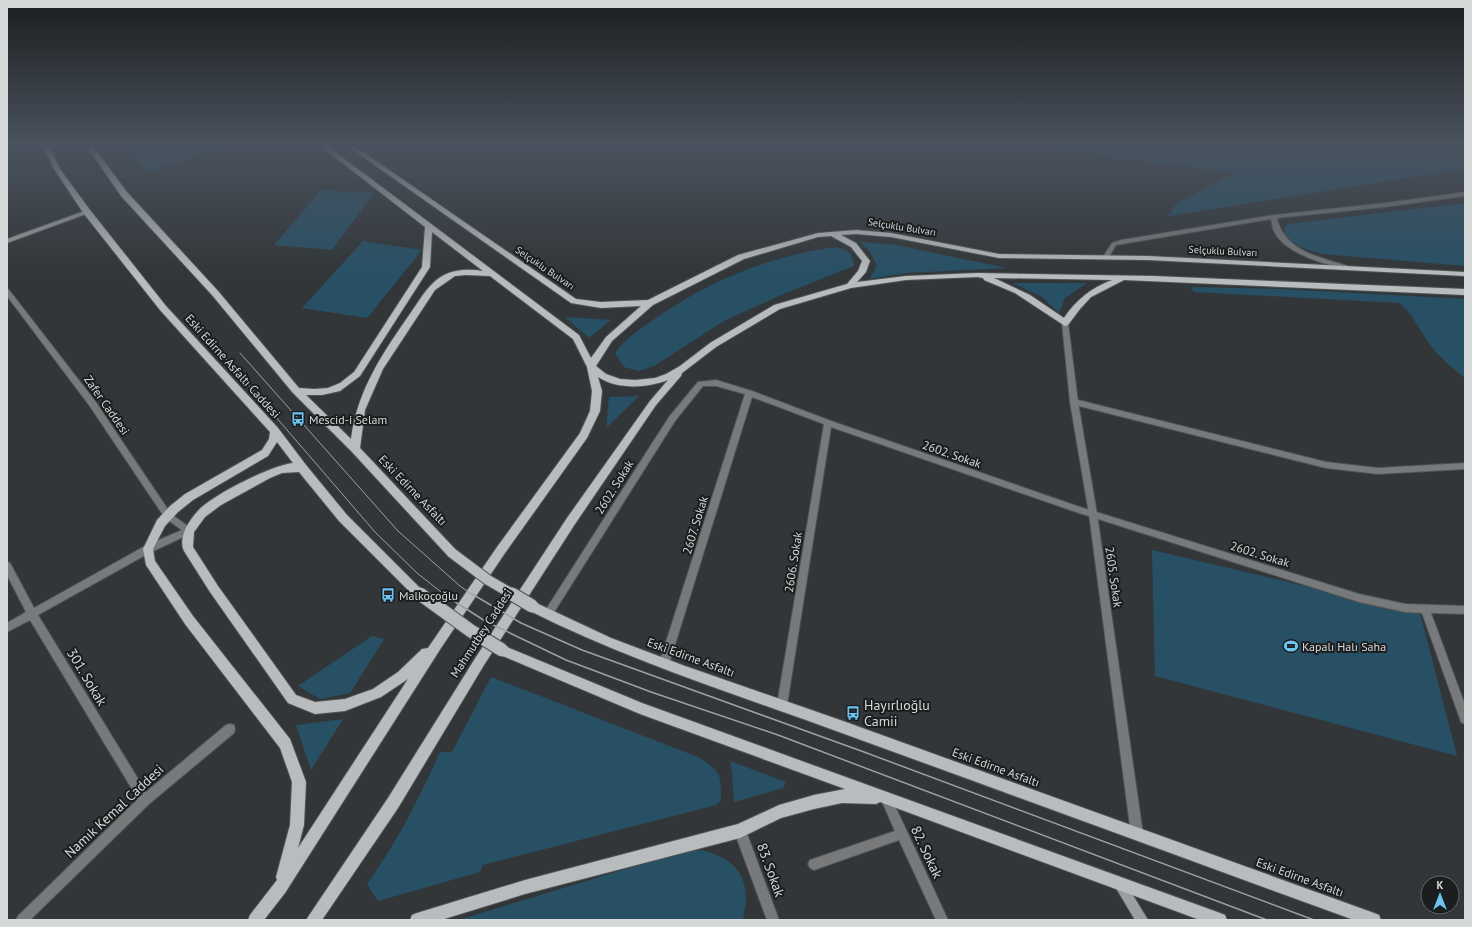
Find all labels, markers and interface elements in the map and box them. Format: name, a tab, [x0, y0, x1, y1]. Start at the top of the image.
street label: Selçuklu Bulvarı	[867, 215, 937, 239]
street label: Selçuklu Bulvarı	[513, 243, 577, 293]
street label: Selçuklu Bulvarı	[1188, 243, 1258, 259]
street label: Eski Edirne Asfaltı Caddesi	[182, 311, 284, 421]
street label: Zafer Caddesi	[81, 372, 133, 438]
bus stop icon: Mescid-i Selam	[290, 411, 306, 427]
place label: Mescid-i Selam	[309, 412, 387, 427]
street label: 2602. Sokak	[921, 437, 984, 471]
street label: Eski Edirne Asfaltı	[376, 452, 450, 528]
street label: 2602. Sokak	[591, 457, 637, 517]
street label: 2607. Sokak	[679, 494, 711, 556]
street label: 2606. Sokak	[781, 530, 805, 593]
street label: 2602. Sokak	[1229, 538, 1292, 570]
street label: 2605. Sokak	[1102, 546, 1126, 609]
street label: Mahmutbey Caddesi	[447, 586, 515, 680]
bus stop icon: Malkoçoğlu	[380, 587, 396, 603]
place label: Malkoçoğlu	[399, 588, 458, 603]
street label: Eski Edirne Asfaltı	[645, 634, 737, 680]
sports icon: Kapalı Halı Saha	[1283, 638, 1299, 654]
place label: Kapalı Halı Saha	[1302, 639, 1386, 654]
street label: 301. Sokak	[63, 645, 111, 709]
place label: Hayırlıoğlu Camii	[864, 696, 930, 730]
bus stop icon: Hayırlıoğlu Camii	[845, 705, 861, 721]
street label: Eski Edirne Asfaltı	[950, 744, 1042, 790]
street label: Namık Kemal Caddesi	[61, 760, 167, 862]
street label: 82. Sokak	[907, 823, 947, 882]
street label: 83. Sokak	[753, 841, 789, 900]
street label: Eski Edirne Asfaltı	[1254, 854, 1346, 900]
north arrow	[1420, 875, 1460, 915]
text: K	[1437, 878, 1444, 892]

